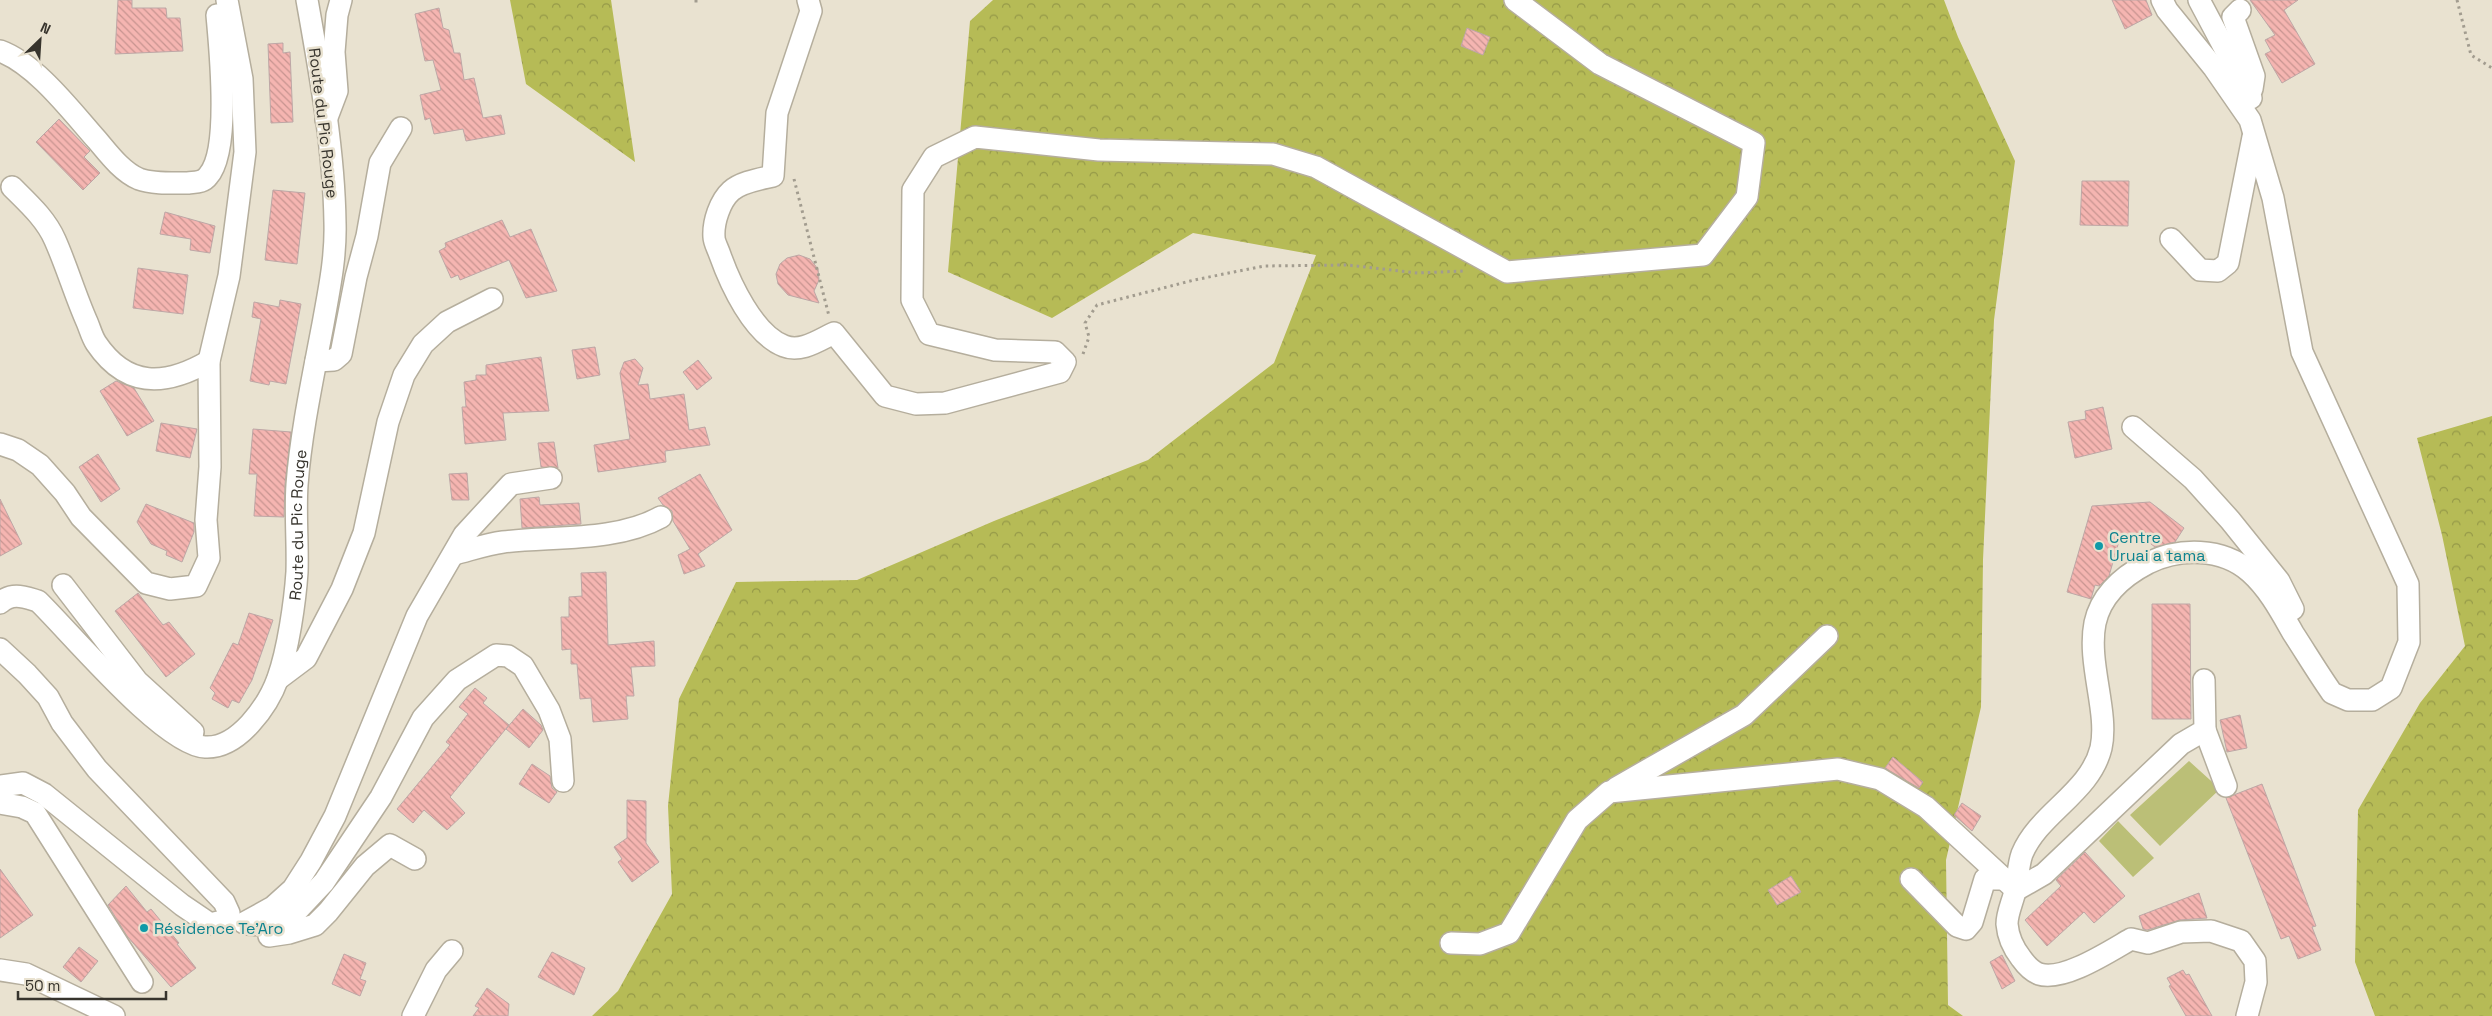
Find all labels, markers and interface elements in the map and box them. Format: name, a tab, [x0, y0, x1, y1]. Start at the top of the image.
north arrow	[15, 15, 65, 65]
text: N	[37, 18, 54, 38]
street label: Route du Pic Rouge	[304, 47, 343, 199]
street label: Route du Pic Rouge	[284, 448, 312, 602]
place label: Centre Uruai a tama	[2109, 527, 2206, 566]
marker: Centre Uruai a tama	[2093, 540, 2105, 552]
place label: Résidence Te'Aro	[154, 918, 283, 939]
marker: Résidence Te'Aro	[138, 922, 150, 934]
scale bar	[18, 968, 165, 1000]
text: 50 m	[25, 976, 60, 995]

